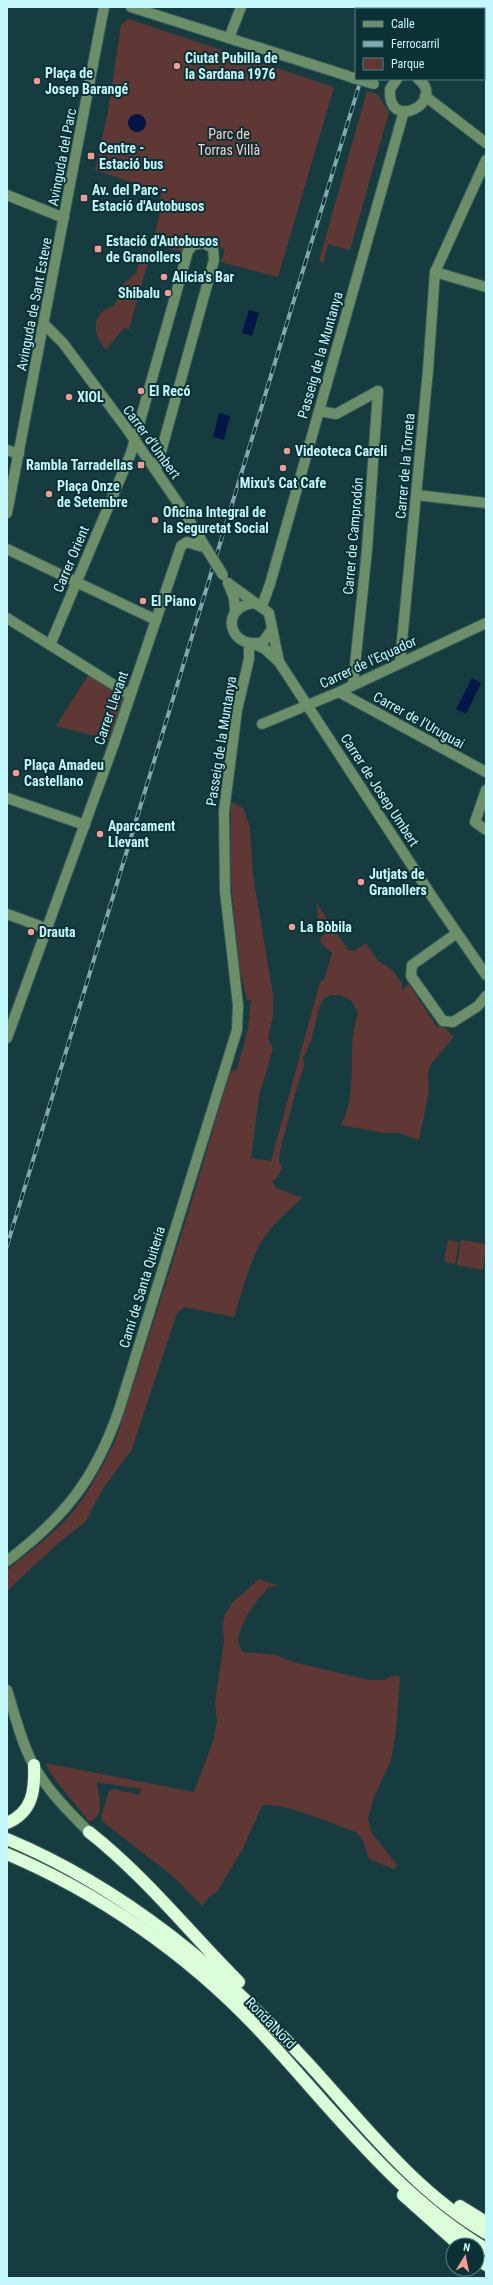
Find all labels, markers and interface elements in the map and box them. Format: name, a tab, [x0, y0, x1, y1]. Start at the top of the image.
legend	[355, 8, 485, 80]
text: Calle	[391, 17, 415, 31]
text: Ferrocarril	[391, 37, 440, 51]
place label: Ciutat Pubilla de la Sardana 1976	[185, 50, 278, 82]
text: Parque	[391, 57, 425, 71]
marker: Ciutat Pubilla de la Sardana 1976	[172, 61, 182, 71]
place label: Plaça de Josep Barangé	[45, 65, 128, 97]
marker: Plaça de Josep Barangé	[32, 76, 42, 86]
street label: Avinguda del Parc	[45, 107, 79, 207]
park label: Parc de Torras Villà	[198, 126, 260, 158]
place label: Centre - Estació bus	[99, 140, 163, 172]
marker: Centre - Estació bus	[86, 151, 96, 161]
place label: Av. del Parc - Estació d'Autobusos	[92, 182, 204, 214]
marker: Av. del Parc - Estació d'Autobusos	[79, 193, 89, 203]
place label: Estació d'Autobusos de Granollers	[106, 233, 218, 265]
street label: Avinguda de Sant Esteve	[13, 236, 55, 372]
marker: Estació d'Autobusos de Granollers	[93, 244, 103, 254]
place label: Alicia's Bar	[172, 269, 235, 285]
marker: Alicia's Bar	[159, 272, 169, 282]
place label: Shibalu	[118, 285, 160, 301]
marker: Shibalu	[163, 288, 173, 298]
street label: Passeig de la Muntanya	[294, 290, 346, 420]
place label: El Recó	[149, 383, 191, 399]
marker: El Recó	[136, 386, 146, 396]
place label: XIOL	[77, 389, 104, 405]
marker: XIOL	[64, 392, 74, 402]
street label: Carrer d'Umbert	[120, 402, 184, 482]
street label: Carrer de la Torreta	[392, 412, 418, 520]
place label: Videoteca Careli	[295, 443, 387, 459]
marker: Videoteca Careli	[282, 446, 292, 456]
place label: Rambla Tarradellas	[26, 457, 133, 473]
marker: Rambla Tarradellas	[136, 460, 146, 470]
marker: Mixu's Cat Cafe	[278, 463, 288, 473]
place label: Mixu's Cat Cafe	[240, 475, 326, 491]
street label: Carrer de Camprodón	[340, 477, 366, 595]
place label: Plaça Onze de Setembre	[57, 478, 128, 510]
marker: Plaça Onze de Setembre	[44, 489, 54, 499]
place label: Oficina Integral de la Seguretat Social	[163, 504, 269, 536]
marker: Oficina Integral de la Seguretat Social	[150, 515, 160, 525]
street label: Carrer Orient	[50, 523, 92, 595]
place label: El Piano	[151, 593, 197, 609]
marker: El Piano	[138, 596, 148, 606]
street label: Carrer de l'Equador	[317, 633, 419, 691]
street label: Carrer Llevant	[91, 669, 131, 747]
street label: Passeig de la Muntanya	[203, 675, 239, 807]
street label: Carrer de l'Uruguai	[371, 688, 467, 752]
street label: Carrer de Josep Umbert	[338, 731, 422, 849]
place label: Plaça Amadeu Castellano	[24, 757, 104, 789]
marker: Plaça Amadeu Castellano	[11, 768, 21, 778]
place label: Aparcament Llevant	[108, 818, 175, 850]
marker: Aparcament Llevant	[95, 829, 105, 839]
place label: Jutjats de Granollers	[369, 866, 427, 898]
marker: Jutjats de Granollers	[356, 877, 366, 887]
place label: La Bòbila	[300, 919, 352, 935]
marker: La Bòbila	[287, 922, 297, 932]
place label: Drauta	[39, 924, 76, 940]
marker: Drauta	[26, 927, 36, 937]
street label: Camí de Santa Quiteria	[116, 1224, 168, 1350]
street label: Ronda Nord	[243, 1994, 299, 2052]
north arrow	[445, 2237, 485, 2277]
text: N	[462, 2241, 471, 2255]

